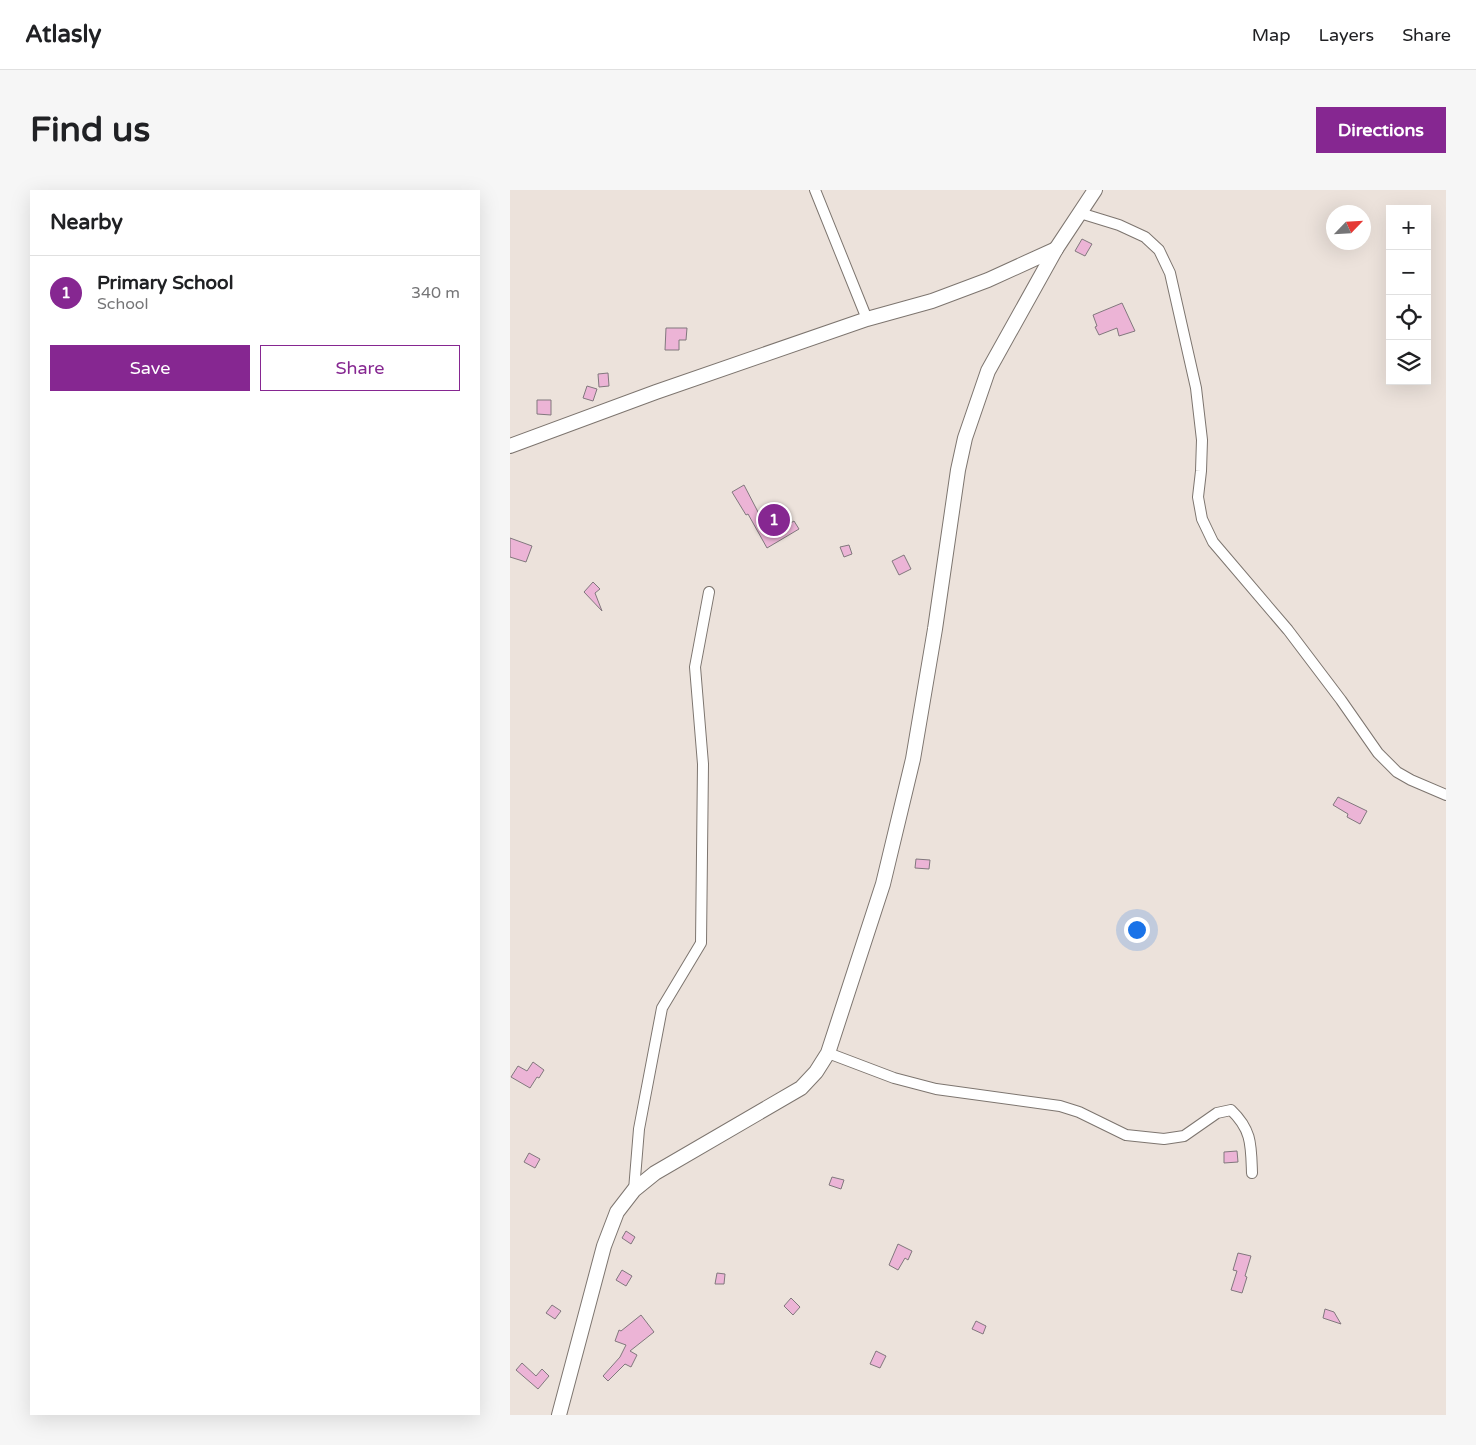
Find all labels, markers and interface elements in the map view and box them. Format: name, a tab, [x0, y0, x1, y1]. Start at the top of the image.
text: Atlasly	[25, 20, 101, 49]
text: Map	[1252, 24, 1291, 46]
text: Layers	[1319, 24, 1374, 46]
text: Share	[1402, 24, 1451, 46]
button: Directions	[1316, 107, 1446, 153]
text: Find us	[30, 109, 150, 151]
north arrow	[1326, 205, 1371, 250]
map controls	[1386, 205, 1431, 385]
button: +	[1386, 205, 1431, 250]
text: Nearby	[50, 210, 123, 235]
button: −	[1386, 250, 1431, 295]
text: Primary School	[97, 272, 233, 294]
text: 1	[61, 283, 71, 303]
text: 340 m	[411, 283, 460, 303]
text: School	[97, 294, 149, 314]
button: locate	[1386, 295, 1431, 340]
button: layers	[1386, 340, 1431, 385]
button: Save	[50, 345, 250, 391]
button: Share	[260, 345, 460, 391]
pin: 1	[758, 501, 790, 539]
your location	[1124, 917, 1150, 943]

